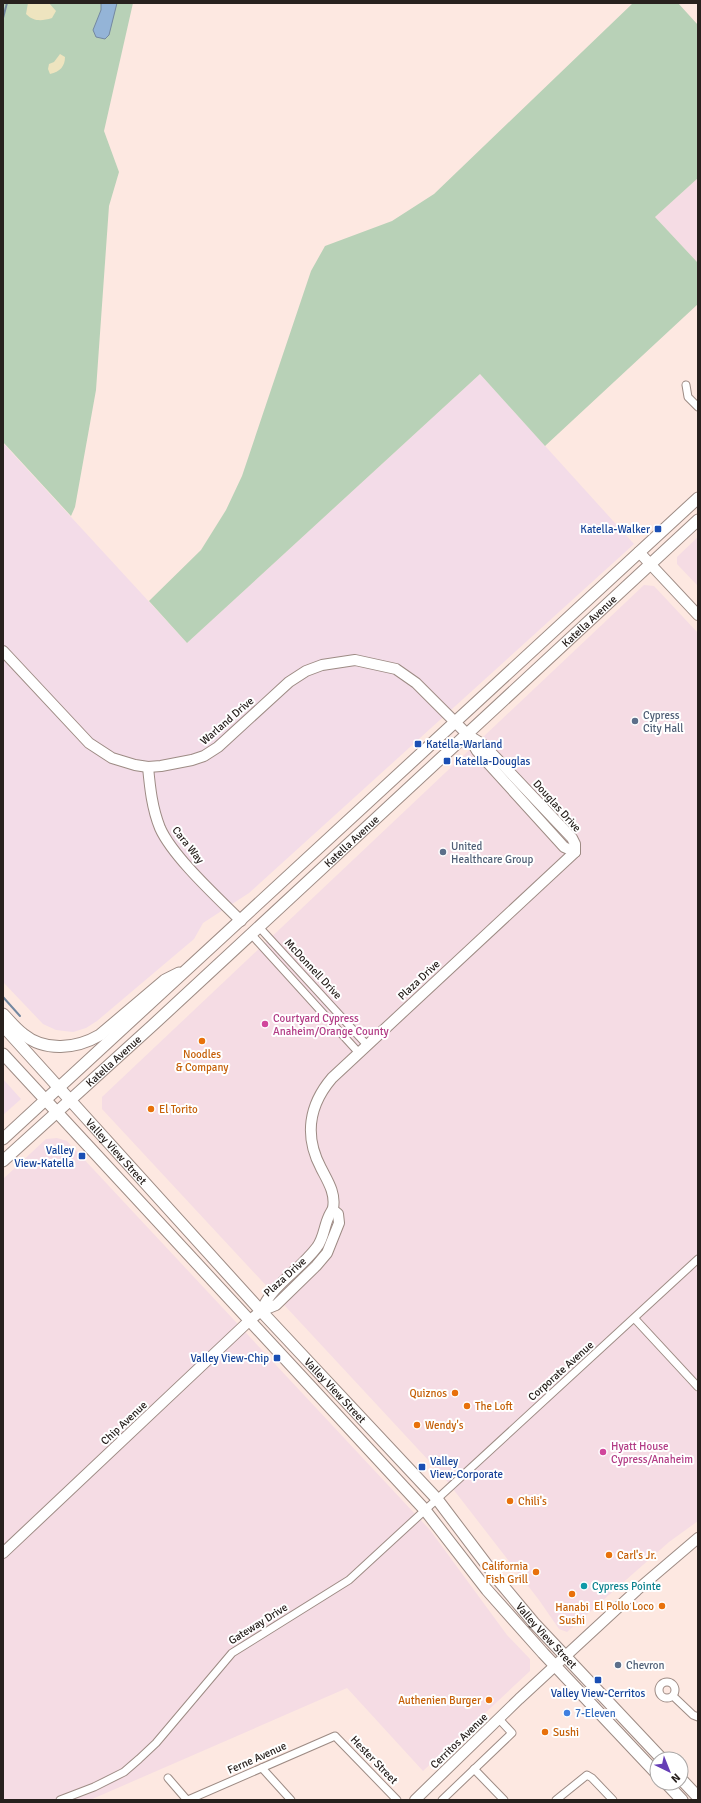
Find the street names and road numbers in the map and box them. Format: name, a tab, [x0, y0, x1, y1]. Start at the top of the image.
street label: Katella Avenue	[559, 592, 619, 650]
street label: Warland Drive	[198, 694, 256, 748]
street label: Douglas Drive	[530, 777, 584, 835]
street label: Katella Avenue	[321, 813, 382, 870]
street label: Cara Way	[169, 824, 207, 867]
street label: McDonnell Drive	[282, 936, 344, 1002]
street label: Plaza Drive	[395, 957, 443, 1003]
street label: Katella Avenue	[83, 1033, 144, 1089]
street label: Valley View Street	[83, 1116, 150, 1187]
street label: Plaza Drive	[261, 1255, 309, 1299]
street label: Corporate Avenue	[526, 1338, 596, 1404]
street label: Valley View Street	[302, 1355, 369, 1426]
street label: Chip Avenue	[98, 1398, 150, 1448]
street label: Valley View Street	[513, 1600, 580, 1671]
street label: Gateway Drive	[226, 1601, 290, 1647]
street label: Cerritos Avenue	[428, 1710, 490, 1772]
street label: Hester Street	[348, 1733, 400, 1787]
street label: Ferne Avenue	[225, 1739, 289, 1777]

